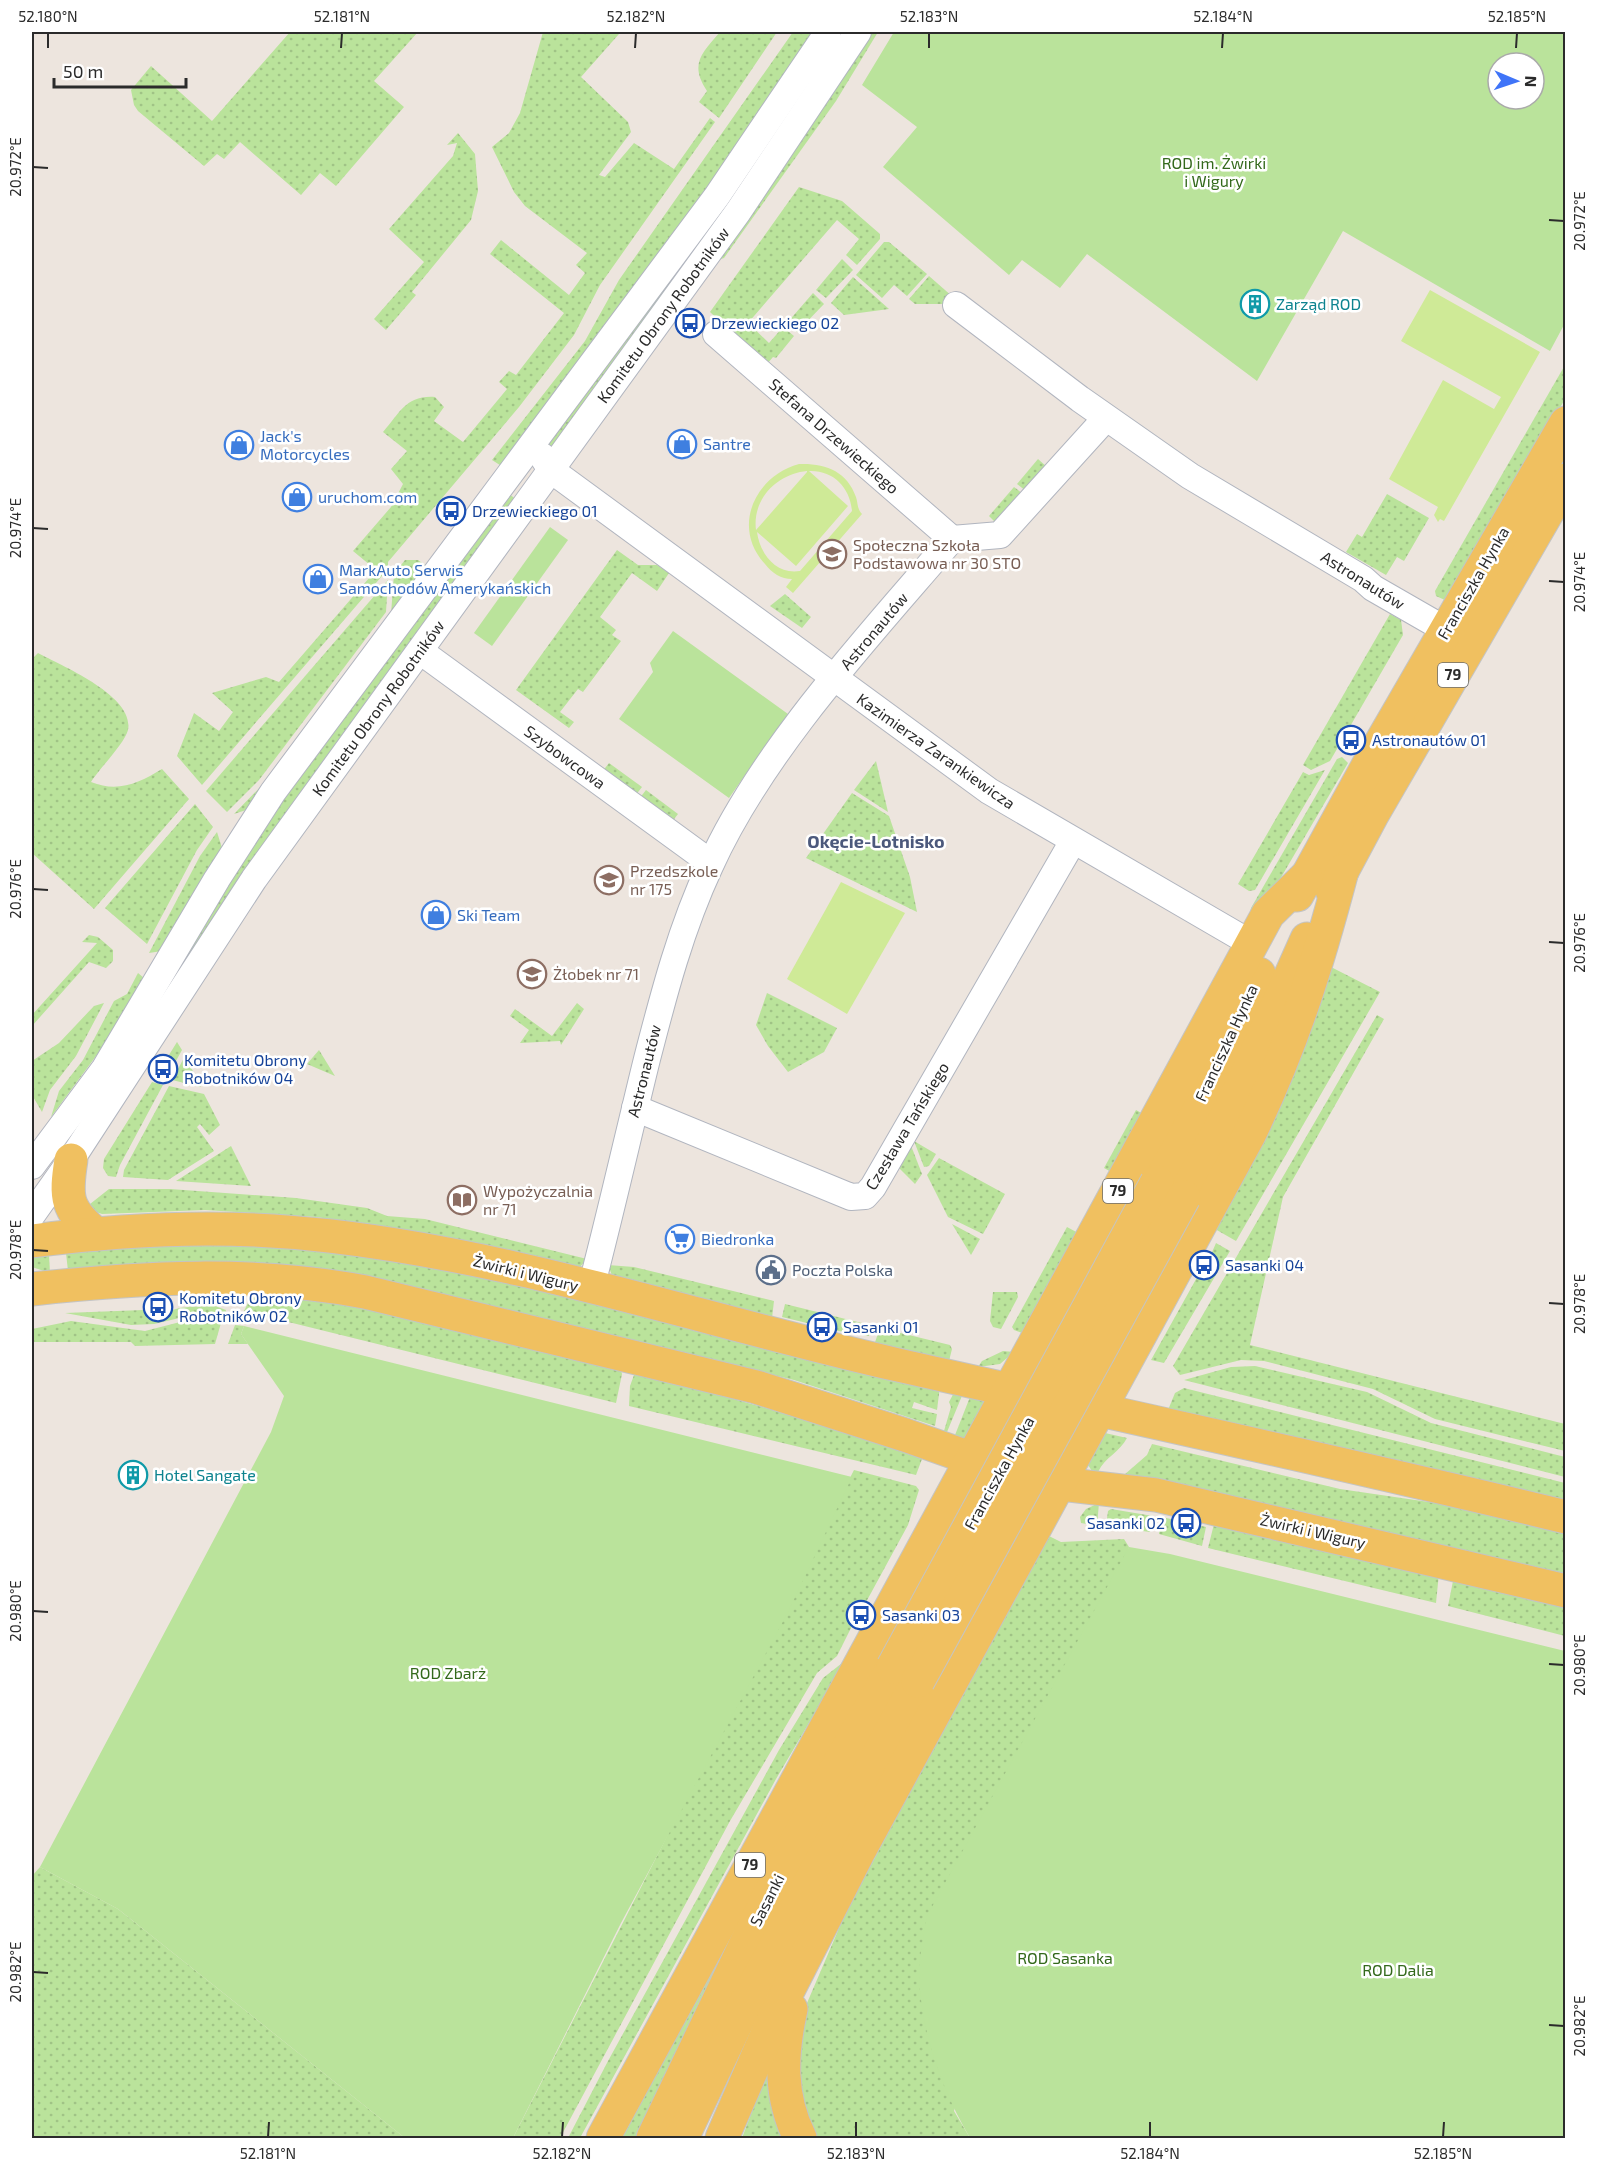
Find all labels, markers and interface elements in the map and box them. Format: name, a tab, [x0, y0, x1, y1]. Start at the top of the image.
text: 52.180°N	[18, 7, 78, 25]
text: 52.181°N	[314, 7, 370, 25]
text: 52.182°N	[607, 7, 665, 25]
text: 52.183°N	[900, 7, 958, 25]
text: 52.184°N	[1193, 7, 1253, 25]
text: 52.185°N	[1488, 7, 1546, 25]
scale bar	[54, 51, 186, 89]
north arrow	[1486, 51, 1546, 111]
text: 50 m	[63, 60, 103, 82]
text: N	[1522, 75, 1541, 88]
text: 20.972°E	[6, 137, 24, 197]
park label: ROD im. Żwirki i Wigury	[1162, 153, 1266, 190]
text: 20.972°E	[1570, 191, 1588, 251]
street label: Komitetu Obrony Robotników	[592, 223, 733, 406]
building icon: Zarząd ROD	[1239, 288, 1271, 320]
place label: Zarząd ROD	[1276, 294, 1361, 313]
bus stop icon: Drzewieckiego 02	[674, 307, 706, 339]
place label: Drzewieckiego 02	[711, 313, 839, 332]
street label: Stefana Drzewieckiego	[765, 374, 903, 497]
place label: Jack's Motorcycles	[260, 426, 350, 463]
shop icon: Santre	[666, 428, 698, 460]
shop icon: Jack's Motorcycles	[223, 429, 255, 461]
place label: Santre	[703, 434, 751, 453]
shop icon: uruchom.com	[281, 481, 313, 513]
place label: uruchom.com	[318, 487, 417, 506]
bus stop icon: Drzewieckiego 01	[435, 495, 467, 527]
text: 20.974°E	[6, 498, 24, 558]
place label: Drzewieckiego 01	[472, 501, 598, 520]
street label: Franciszka Hynka	[1433, 523, 1512, 642]
place label: Społeczna Szkoła Podstawowa nr 30 STO	[853, 535, 1021, 572]
school or university icon: Społeczna Szkoła Podstawowa nr 30 STO	[816, 538, 848, 570]
street label: Astronautów	[1318, 546, 1409, 613]
text: 20.974°E	[1570, 552, 1588, 612]
place label: MarkAuto Serwis Samochodów Amerykańskich	[339, 560, 551, 597]
shop icon: MarkAuto Serwis Samochodów Amerykańskich	[302, 563, 334, 595]
street label: Astronautów	[836, 588, 911, 673]
street label: Komitetu Obrony Robotników	[307, 616, 448, 799]
road number: 79	[1438, 663, 1468, 687]
street label: Kazimierza Zarankiewicza	[853, 689, 1019, 813]
street label: Szybowcowa	[521, 721, 610, 792]
bus stop icon: Astronautów 01	[1335, 724, 1367, 756]
place label: Astronautów 01	[1372, 730, 1486, 749]
district label: Okęcie-Lotnisko	[807, 830, 945, 852]
text: 20.976°E	[6, 859, 24, 919]
place label: Przedszkole nr 175	[630, 861, 718, 898]
school or university icon: Przedszkole nr 175	[593, 864, 625, 896]
shop icon: Ski Team	[420, 899, 452, 931]
place label: Ski Team	[457, 905, 520, 924]
text: 20.976°E	[1570, 913, 1588, 973]
school or university icon: Żłobek nr 71	[516, 958, 548, 990]
place label: Żłobek nr 71	[553, 964, 639, 983]
street label: Franciszka Hynka	[1190, 981, 1261, 1104]
street label: Astronautów	[623, 1022, 664, 1119]
place label: Komitetu Obrony Robotników 04	[184, 1050, 307, 1087]
bus stop icon: Komitetu Obrony Robotników 04	[147, 1053, 179, 1085]
street label: Czesława Tańskiego	[861, 1058, 952, 1193]
road number: 79	[1103, 1179, 1133, 1203]
place label: Wypożyczalnia nr 71	[483, 1181, 593, 1218]
library icon: Wypożyczalnia nr 71	[446, 1184, 478, 1216]
text: 20.978°E	[6, 1220, 24, 1280]
supermarket icon: Biedronka	[664, 1223, 696, 1255]
place label: Biedronka	[701, 1229, 774, 1248]
bus stop icon: Sasanki 04	[1188, 1249, 1220, 1281]
street label: Żwirki i Wigury	[472, 1250, 581, 1295]
public building icon: Poczta Polska	[755, 1254, 787, 1286]
place label: Sasanki 04	[1225, 1255, 1304, 1274]
place label: Poczta Polska	[792, 1260, 893, 1279]
text: 20.978°E	[1570, 1274, 1588, 1334]
place label: Komitetu Obrony Robotników 02	[179, 1288, 302, 1325]
bus stop icon: Komitetu Obrony Robotników 02	[142, 1291, 174, 1323]
bus stop icon: Sasanki 01	[806, 1311, 838, 1343]
place label: Sasanki 01	[843, 1317, 919, 1336]
street label: Franciszka Hynka	[960, 1413, 1038, 1533]
building icon: Hotel Sangate	[117, 1459, 149, 1491]
place label: Hotel Sangate	[154, 1465, 256, 1484]
bus stop icon: Sasanki 02	[1170, 1507, 1202, 1539]
street label: Żwirki i Wigury	[1259, 1509, 1368, 1552]
place label: Sasanki 02	[1087, 1513, 1165, 1532]
text: 20.980°E	[6, 1580, 24, 1642]
bus stop icon: Sasanki 03	[845, 1599, 877, 1631]
place label: Sasanki 03	[882, 1605, 960, 1624]
text: 20.980°E	[1570, 1634, 1588, 1696]
park label: ROD Zbarż	[410, 1663, 486, 1682]
road number: 79	[735, 1853, 765, 1877]
street label: Sasanki	[745, 1870, 788, 1929]
text: 20.982°E	[6, 1942, 24, 2002]
park label: ROD Sasanka	[1017, 1948, 1113, 1967]
park label: ROD Dalia	[1362, 1960, 1434, 1979]
text: 20.982°E	[1570, 1996, 1588, 2056]
text: 52.181°N	[240, 2144, 296, 2162]
text: 52.182°N	[533, 2144, 591, 2162]
text: 52.183°N	[827, 2144, 885, 2162]
text: 52.184°N	[1120, 2144, 1180, 2162]
text: 52.185°N	[1414, 2144, 1472, 2162]

